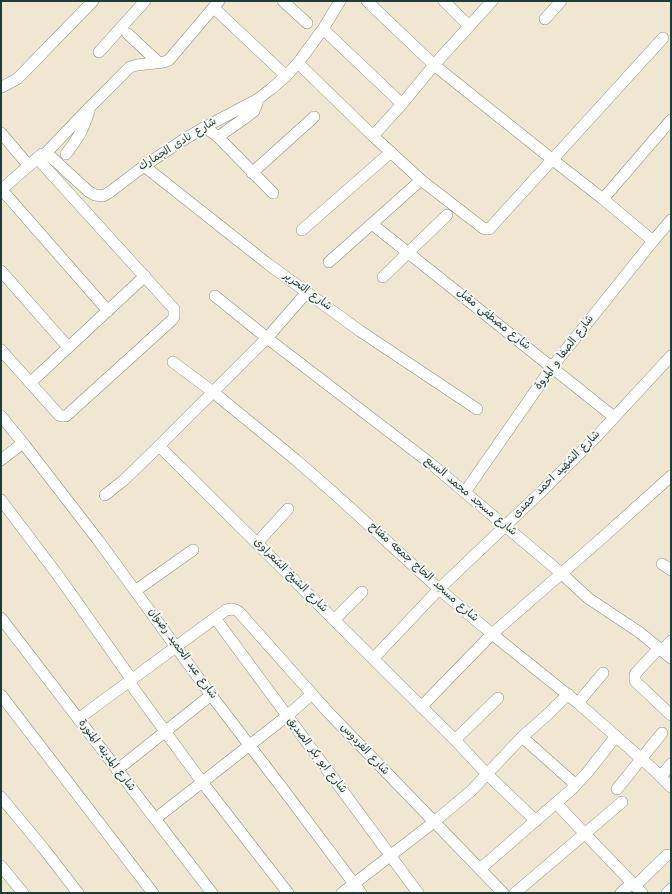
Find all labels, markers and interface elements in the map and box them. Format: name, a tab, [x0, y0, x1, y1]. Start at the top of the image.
street label: شارع نادى الجمارك	[136, 116, 220, 174]
street label: شارع التحرير	[280, 270, 334, 314]
street label: شارع مصطفى مقبل	[454, 286, 532, 354]
street label: شارع الصفا و المروة	[533, 313, 597, 393]
street label: شارع الشهيد احمد حمدى	[510, 428, 604, 522]
street label: شارع مسجد محمد السبع	[421, 455, 519, 539]
street label: شارع مسجد الحاج جمعه مفتاح	[366, 520, 480, 626]
street label: شارع الشيخ الشعراوى	[250, 536, 330, 616]
street label: شارع عبد الحميد رضوان	[145, 606, 219, 702]
street label: شارع ابو بكر الصديق	[283, 715, 349, 797]
street label: شارع المدينه المنورة	[75, 717, 137, 795]
street label: شارع الفردوس	[337, 721, 391, 779]

